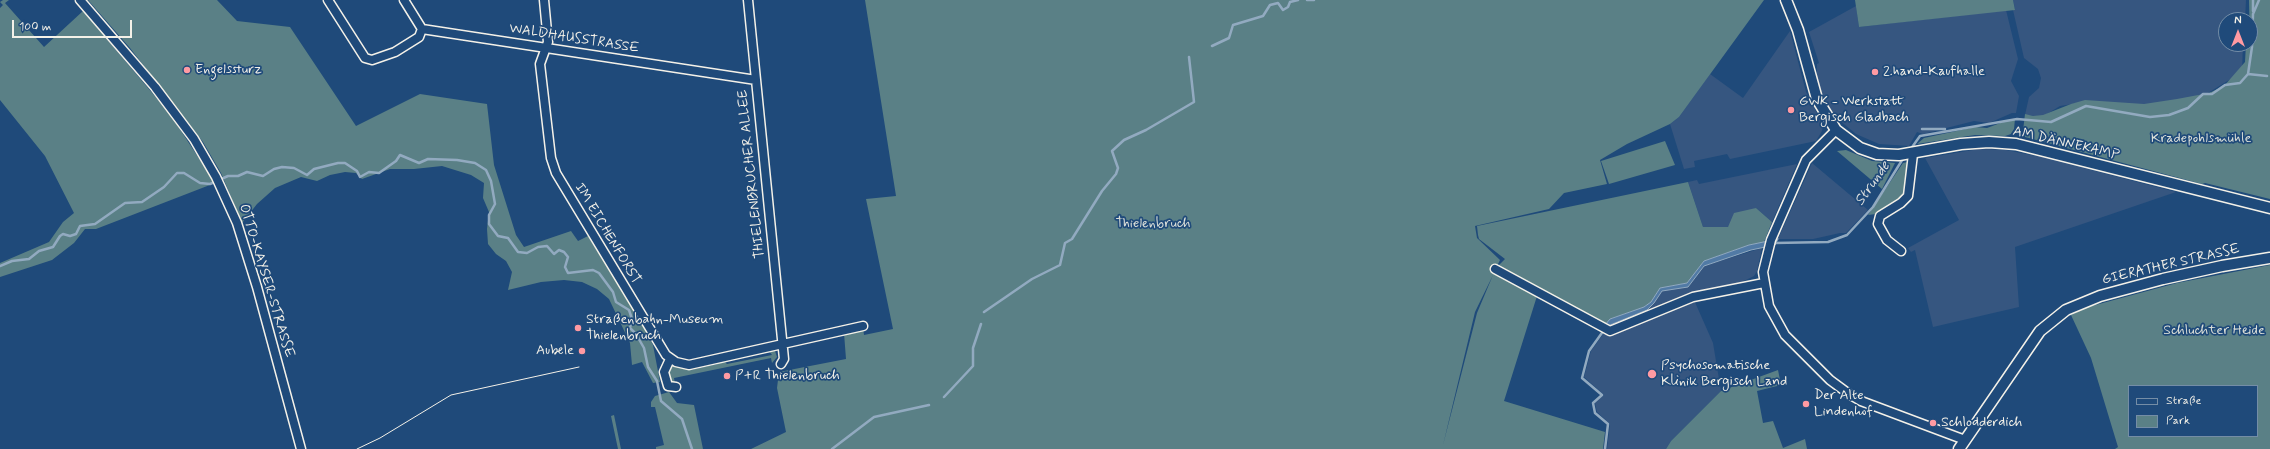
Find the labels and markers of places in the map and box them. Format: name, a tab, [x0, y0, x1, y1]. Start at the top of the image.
place label: Engelssturz	[195, 62, 262, 78]
place label: 2.hand-Kaufhalle	[1883, 64, 1985, 80]
marker: Engelssturz	[182, 65, 192, 75]
marker: 2.hand-Kaufhalle	[1870, 67, 1880, 77]
place label: GWK - Werkstatt Bergisch Gladbach	[1799, 94, 1909, 126]
marker: GWK - Werkstatt Bergisch Gladbach	[1786, 105, 1796, 115]
place label: Straßenbahn-Museum Thielenbruch	[586, 312, 724, 344]
marker: Straßenbahn-Museum Thielenbruch	[573, 323, 583, 333]
place label: Aubele	[536, 343, 574, 359]
marker: Aubele	[577, 346, 587, 356]
place label: Psychosomatische Klinik Bergisch Land	[1661, 358, 1787, 390]
place label: P+R Thielenbruch	[735, 368, 840, 384]
marker: Psychosomatische Klinik Bergisch Land	[1646, 368, 1658, 380]
marker: P+R Thielenbruch	[722, 371, 732, 381]
place label: Der Alte Lindenhof	[1814, 388, 1873, 420]
marker: Der Alte Lindenhof	[1801, 399, 1811, 409]
place label: Schlodderdich	[1941, 415, 2022, 431]
marker: Schlodderdich	[1928, 418, 1938, 428]

